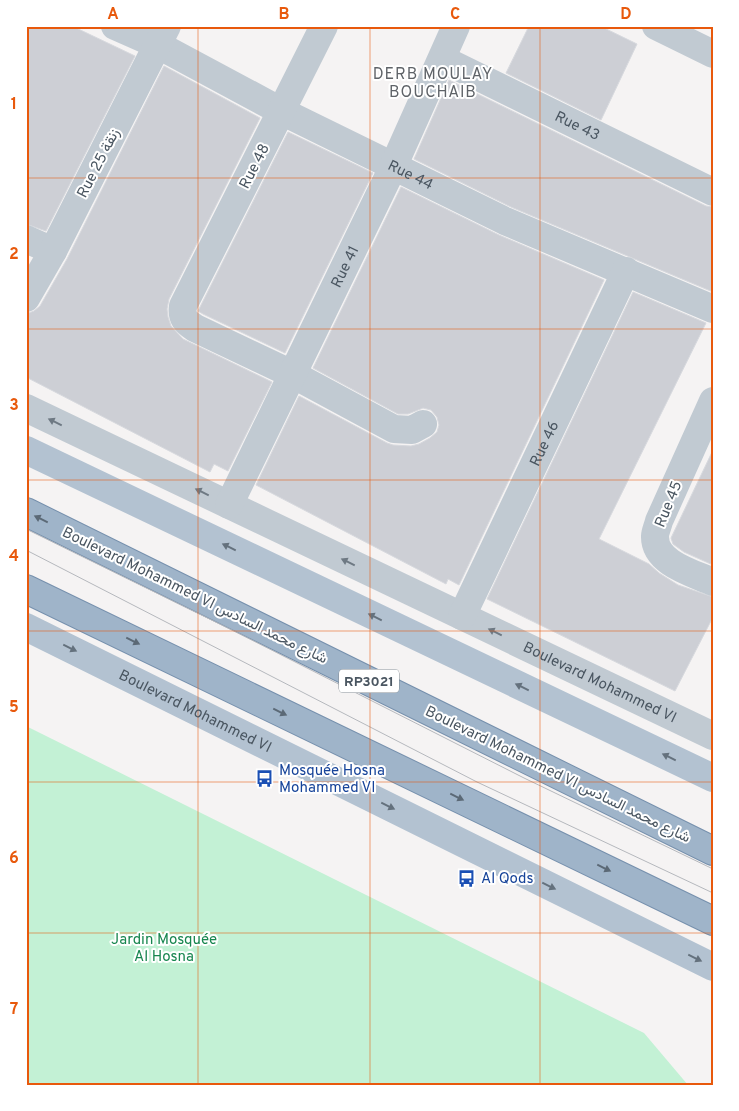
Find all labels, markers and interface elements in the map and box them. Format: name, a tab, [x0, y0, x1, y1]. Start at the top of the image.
text: A	[107, 5, 119, 25]
text: B	[278, 5, 290, 25]
text: C	[450, 5, 460, 25]
text: D	[620, 5, 632, 25]
district label: DERB MOULAY BOUCHAIB	[373, 65, 493, 103]
text: 1	[11, 95, 17, 115]
street label: Rue 43	[551, 108, 603, 146]
street label: Rue 25 زنقة	[74, 126, 125, 202]
street label: Rue 48	[236, 141, 275, 192]
street label: Rue 44	[384, 157, 436, 195]
street label: Rue 41	[328, 243, 364, 291]
text: 2	[9, 245, 19, 265]
text: 3	[9, 396, 19, 416]
one-way arrow	[48, 417, 63, 426]
street label: Rue 46	[526, 418, 564, 470]
street label: Rue 45	[652, 479, 687, 531]
one-way arrow	[195, 488, 209, 496]
one-way arrow	[34, 515, 48, 523]
street label: Boulevard Mohammed VI شارع محمد السادس	[59, 524, 330, 669]
one-way arrow	[222, 542, 236, 550]
text: 4	[9, 547, 19, 567]
one-way arrow	[341, 558, 356, 566]
one-way arrow	[368, 612, 383, 621]
one-way arrow	[488, 628, 502, 636]
one-way arrow	[126, 637, 140, 645]
street label: Boulevard Mohammed VI	[519, 639, 679, 728]
one-way arrow	[63, 644, 77, 652]
street label: Boulevard Mohammed VI	[115, 666, 274, 758]
road number: RP3021	[339, 669, 399, 692]
one-way arrow	[515, 682, 529, 690]
text: 5	[9, 698, 19, 718]
street label: Boulevard Mohammed VI شارع محمد السادس	[422, 703, 693, 848]
one-way arrow	[272, 707, 287, 716]
one-way arrow	[662, 752, 676, 760]
place label: Mosquée Hosna Mohammed VI	[279, 762, 385, 798]
bus stop icon: Mosquée Hosna Mohammed VI	[255, 769, 275, 789]
one-way arrow	[450, 793, 465, 802]
one-way arrow	[381, 802, 395, 810]
text: 6	[9, 849, 19, 869]
one-way arrow	[597, 864, 611, 872]
bus stop icon: Al Qods	[457, 868, 477, 888]
place label: Al Qods	[481, 870, 534, 889]
one-way arrow	[542, 882, 556, 890]
park label: Jardin Mosquée Al Hosna	[111, 931, 217, 967]
one-way arrow	[688, 954, 702, 962]
text: 7	[10, 1000, 18, 1020]

